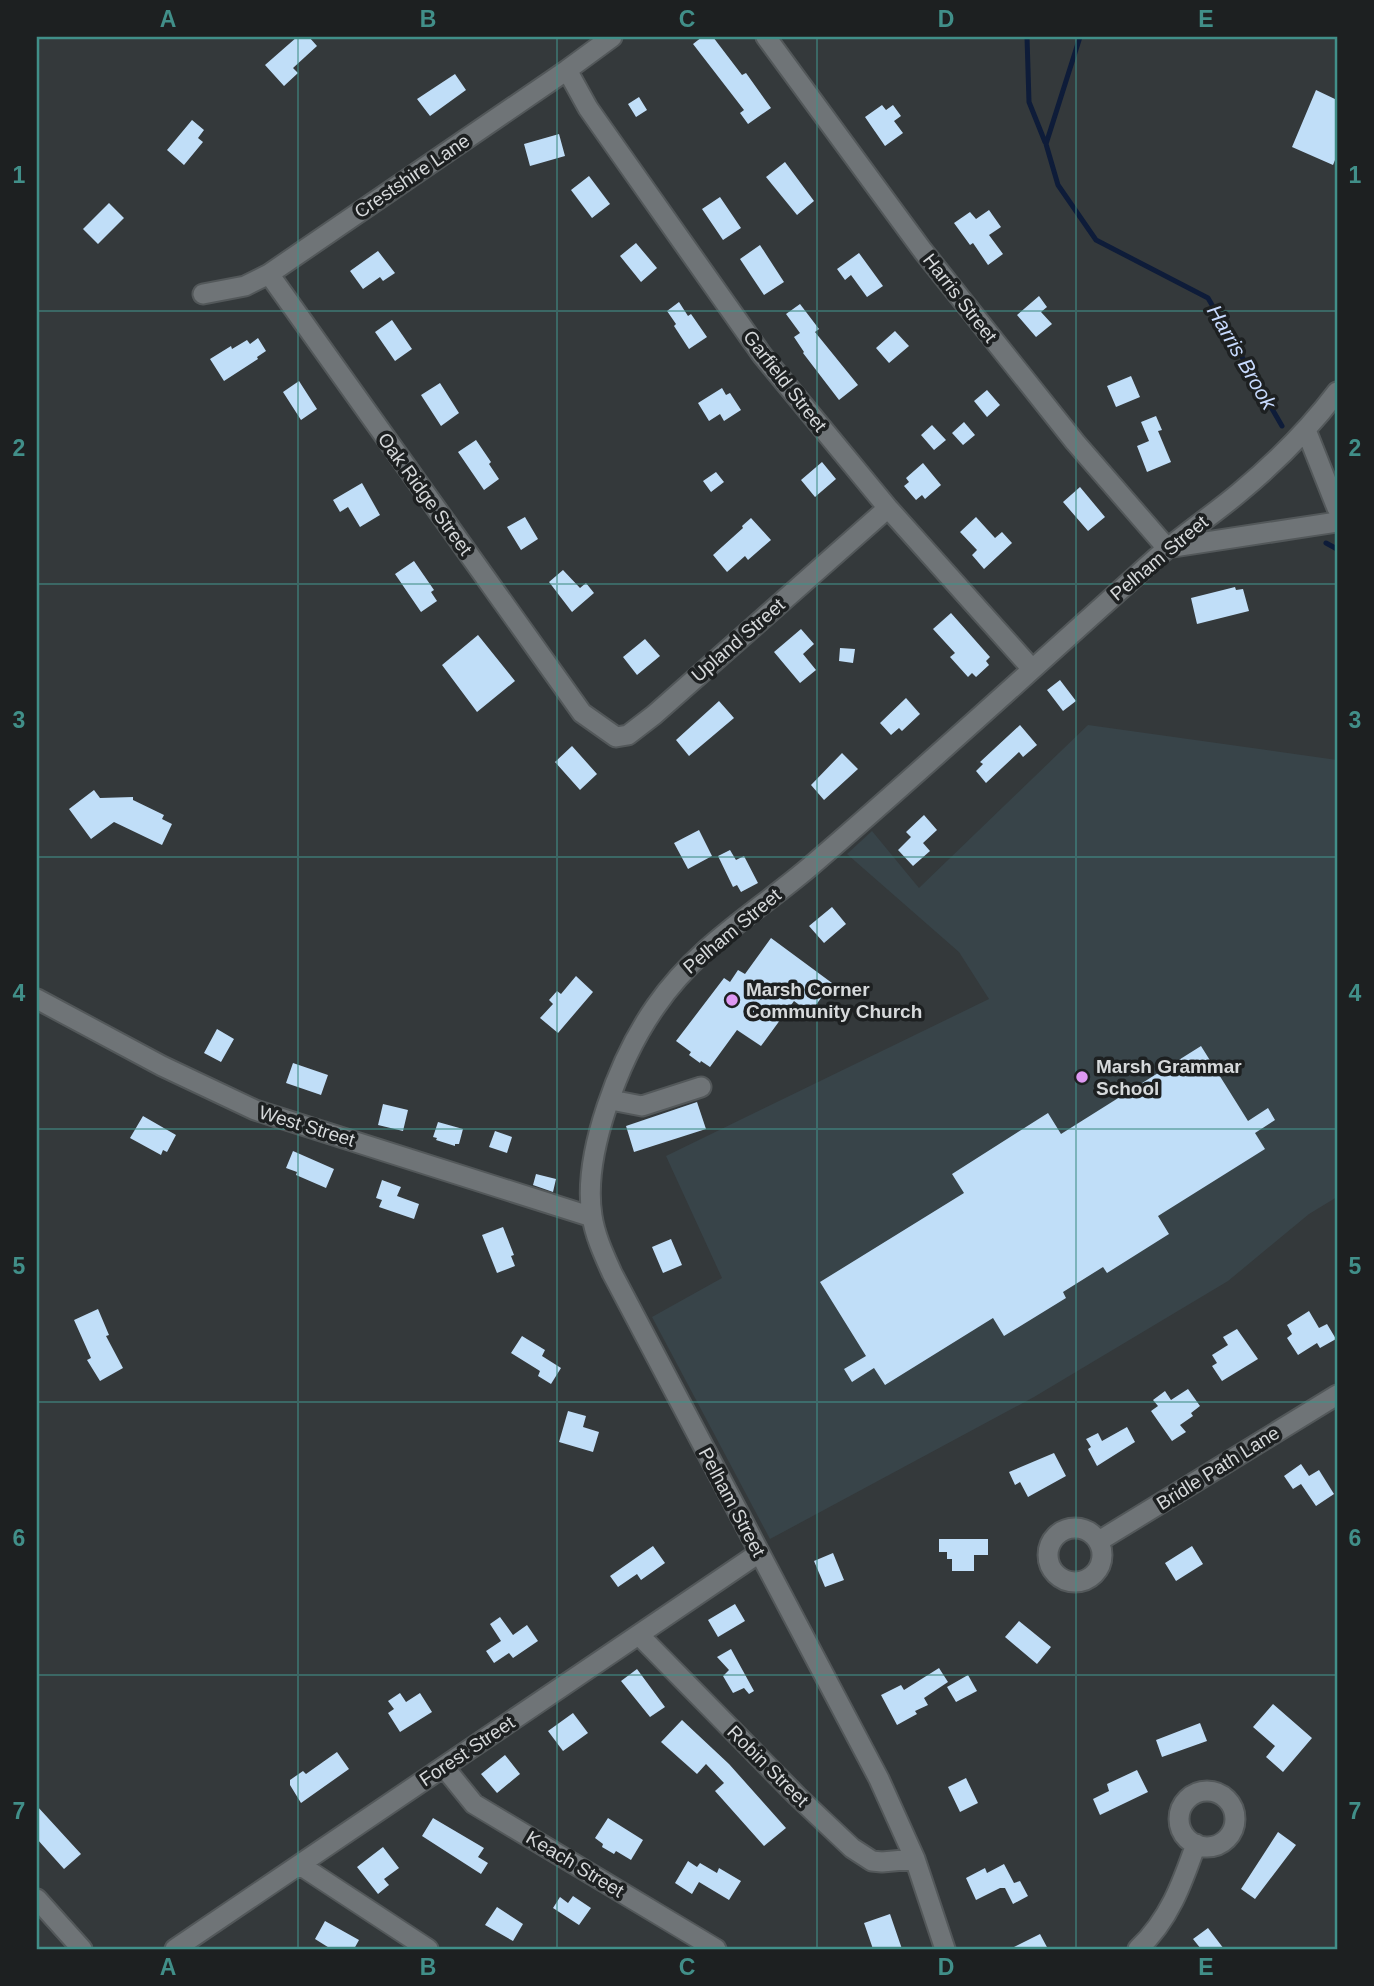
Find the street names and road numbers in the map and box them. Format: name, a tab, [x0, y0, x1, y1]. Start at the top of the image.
street label: Crestshire Lane	[351, 130, 473, 222]
street label: Harris Street	[919, 250, 1002, 347]
street label: Garfield Street	[739, 326, 831, 436]
street label: Oak Ridge Street	[374, 429, 477, 560]
street label: Pelham Street	[1106, 511, 1212, 605]
street label: Upland Street	[687, 593, 789, 686]
street label: Pelham Street	[679, 884, 785, 978]
street label: West Street	[257, 1102, 358, 1151]
street label: Bridle Path Lane	[1153, 1422, 1283, 1514]
street label: Pelham Street	[694, 1444, 770, 1561]
street label: Forest Street	[416, 1711, 519, 1790]
street label: Robin Street	[723, 1721, 813, 1811]
street label: Keach Street	[523, 1827, 628, 1902]

